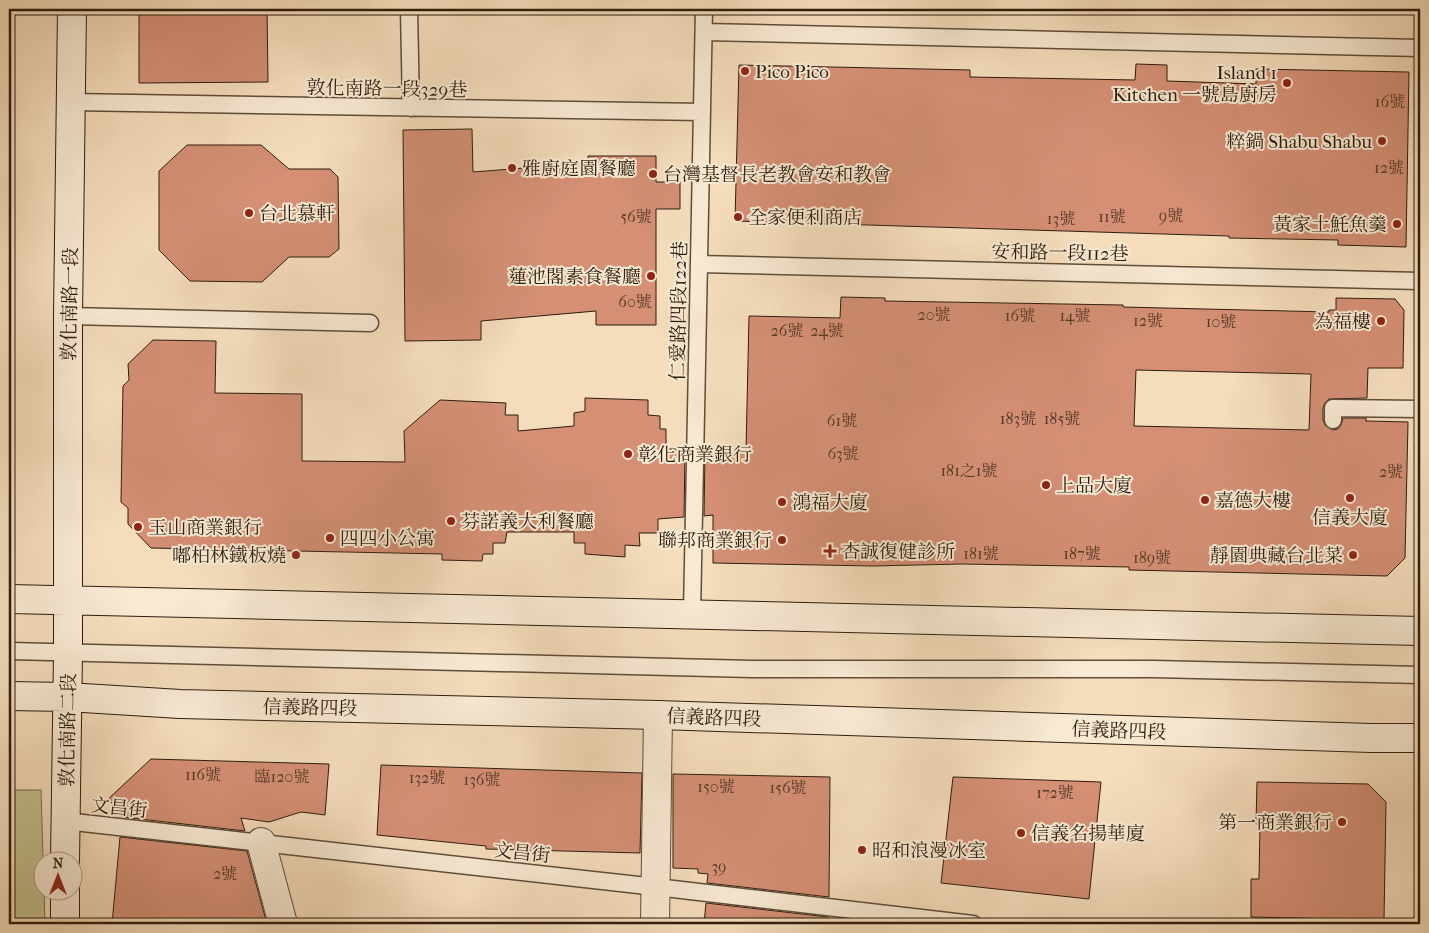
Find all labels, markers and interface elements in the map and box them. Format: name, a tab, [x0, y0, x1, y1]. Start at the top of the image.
place label: Pico Pico	[755, 61, 829, 83]
place label: Island 1 Kitchen 一號島廚房	[1113, 62, 1277, 106]
marker: Pico Pico	[739, 65, 751, 77]
street label: 敦化南路一段329巷	[307, 77, 467, 101]
marker: Island 1 Kitchen 一號島廚房	[1281, 77, 1293, 89]
house number: 16號	[1375, 92, 1405, 111]
place label: 粹鍋 Shabu Shabu	[1226, 131, 1372, 153]
marker: 粹鍋 Shabu Shabu	[1376, 135, 1388, 147]
place label: 雅廚庭園餐廳	[522, 158, 636, 180]
house number: 12號	[1374, 158, 1404, 177]
marker: 雅廚庭園餐廳	[506, 162, 518, 174]
place label: 台灣基督長老教會安和教會	[663, 164, 891, 186]
marker: 台灣基督長老教會安和教會	[647, 168, 659, 180]
place label: 台北慕軒	[259, 203, 335, 225]
house number: 9號	[1159, 206, 1183, 225]
marker: 台北慕軒	[243, 207, 255, 219]
house number: 56號	[620, 207, 652, 226]
place label: 全家便利商店	[748, 207, 862, 229]
house number: 11號	[1098, 207, 1126, 226]
house number: 13號	[1047, 209, 1075, 228]
marker: 全家便利商店	[732, 211, 744, 223]
place label: 黃家土魠魚羹	[1273, 214, 1387, 236]
marker: 黃家土魠魚羹	[1391, 218, 1403, 230]
street label: 仁愛路四段122巷	[667, 241, 691, 381]
street label: 安和路一段112巷	[991, 241, 1129, 265]
street label: 敦化南路一段	[58, 247, 82, 361]
place label: 蓮池閣素食餐廳	[508, 266, 641, 288]
marker: 蓮池閣素食餐廳	[645, 270, 657, 282]
house number: 60號	[618, 292, 652, 311]
house number: 20號	[917, 305, 951, 324]
house number: 16號	[1005, 306, 1035, 325]
house number: 14號	[1059, 306, 1091, 325]
house number: 12號	[1133, 311, 1163, 330]
place label: 為福樓	[1314, 311, 1371, 333]
house number: 10號	[1206, 312, 1236, 331]
marker: 為福樓	[1375, 315, 1387, 327]
house number: 26號	[771, 321, 803, 340]
house number: 24號	[810, 321, 844, 340]
house number: 183號	[1000, 409, 1036, 428]
house number: 185號	[1044, 409, 1080, 428]
house number: 61號	[827, 411, 857, 430]
place label: 彰化商業銀行	[638, 444, 752, 466]
house number: 63號	[827, 444, 859, 463]
marker: 彰化商業銀行	[622, 448, 634, 460]
house number: 181之1號	[940, 461, 998, 480]
house number: 2號	[1379, 462, 1403, 481]
place label: 上品大廈	[1056, 475, 1132, 497]
marker: 上品大廈	[1040, 479, 1052, 491]
place label: 嘉德大樓	[1215, 490, 1291, 512]
place label: 鴻福大廈	[792, 492, 868, 514]
marker: 信義大廈	[1344, 492, 1356, 504]
marker: 嘉德大樓	[1199, 494, 1211, 506]
marker: 鴻福大廈	[776, 496, 788, 508]
place label: 信義大廈	[1312, 507, 1388, 529]
place label: 芬諾義大利餐廳	[461, 511, 594, 533]
marker: 芬諾義大利餐廳	[445, 515, 457, 527]
place label: 玉山商業銀行	[148, 517, 262, 539]
marker: 玉山商業銀行	[132, 521, 144, 533]
place label: 四四小公寓	[340, 528, 435, 550]
place label: 聯邦商業銀行	[658, 530, 772, 552]
marker: 四四小公寓	[324, 532, 336, 544]
marker: 聯邦商業銀行	[776, 534, 788, 546]
place label: 杏誠復健診所	[841, 541, 955, 563]
marker: 杏誠復健診所	[823, 544, 837, 558]
house number: 181號	[963, 544, 999, 563]
house number: 187號	[1063, 544, 1101, 563]
place label: 嘟柏林鐵板燒	[172, 545, 286, 567]
place label: 靜園典藏台北菜	[1210, 545, 1343, 567]
house number: 189號	[1133, 548, 1171, 567]
marker: 嘟柏林鐵板燒	[290, 549, 302, 561]
marker: 靜園典藏台北菜	[1347, 549, 1359, 561]
street label: 敦化南路二段	[56, 673, 80, 787]
street label: 信義路四段	[262, 696, 358, 720]
street label: 信義路四段	[666, 705, 762, 731]
street label: 信義路四段	[1071, 718, 1167, 744]
house number: 116號	[185, 765, 221, 784]
house number: 臨120號	[255, 767, 309, 786]
house number: 132號	[409, 768, 445, 787]
house number: 136號	[464, 770, 500, 789]
house number: 150號	[697, 777, 735, 796]
house number: 156號	[769, 778, 807, 797]
house number: 172號	[1036, 783, 1074, 802]
street label: 文昌街	[89, 794, 148, 822]
place label: 第一商業銀行	[1218, 812, 1332, 834]
marker: 第一商業銀行	[1336, 816, 1348, 828]
place label: 信義名揚華廈	[1031, 823, 1145, 845]
marker: 信義名揚華廈	[1015, 827, 1027, 839]
street label: 文昌街	[492, 839, 551, 867]
place label: 昭和浪漫冰室	[872, 840, 986, 862]
marker: 昭和浪漫冰室	[856, 844, 868, 856]
north arrow	[32, 850, 82, 900]
text: N	[53, 855, 64, 872]
house number: 39	[712, 857, 726, 876]
house number: 2號	[213, 864, 237, 883]

